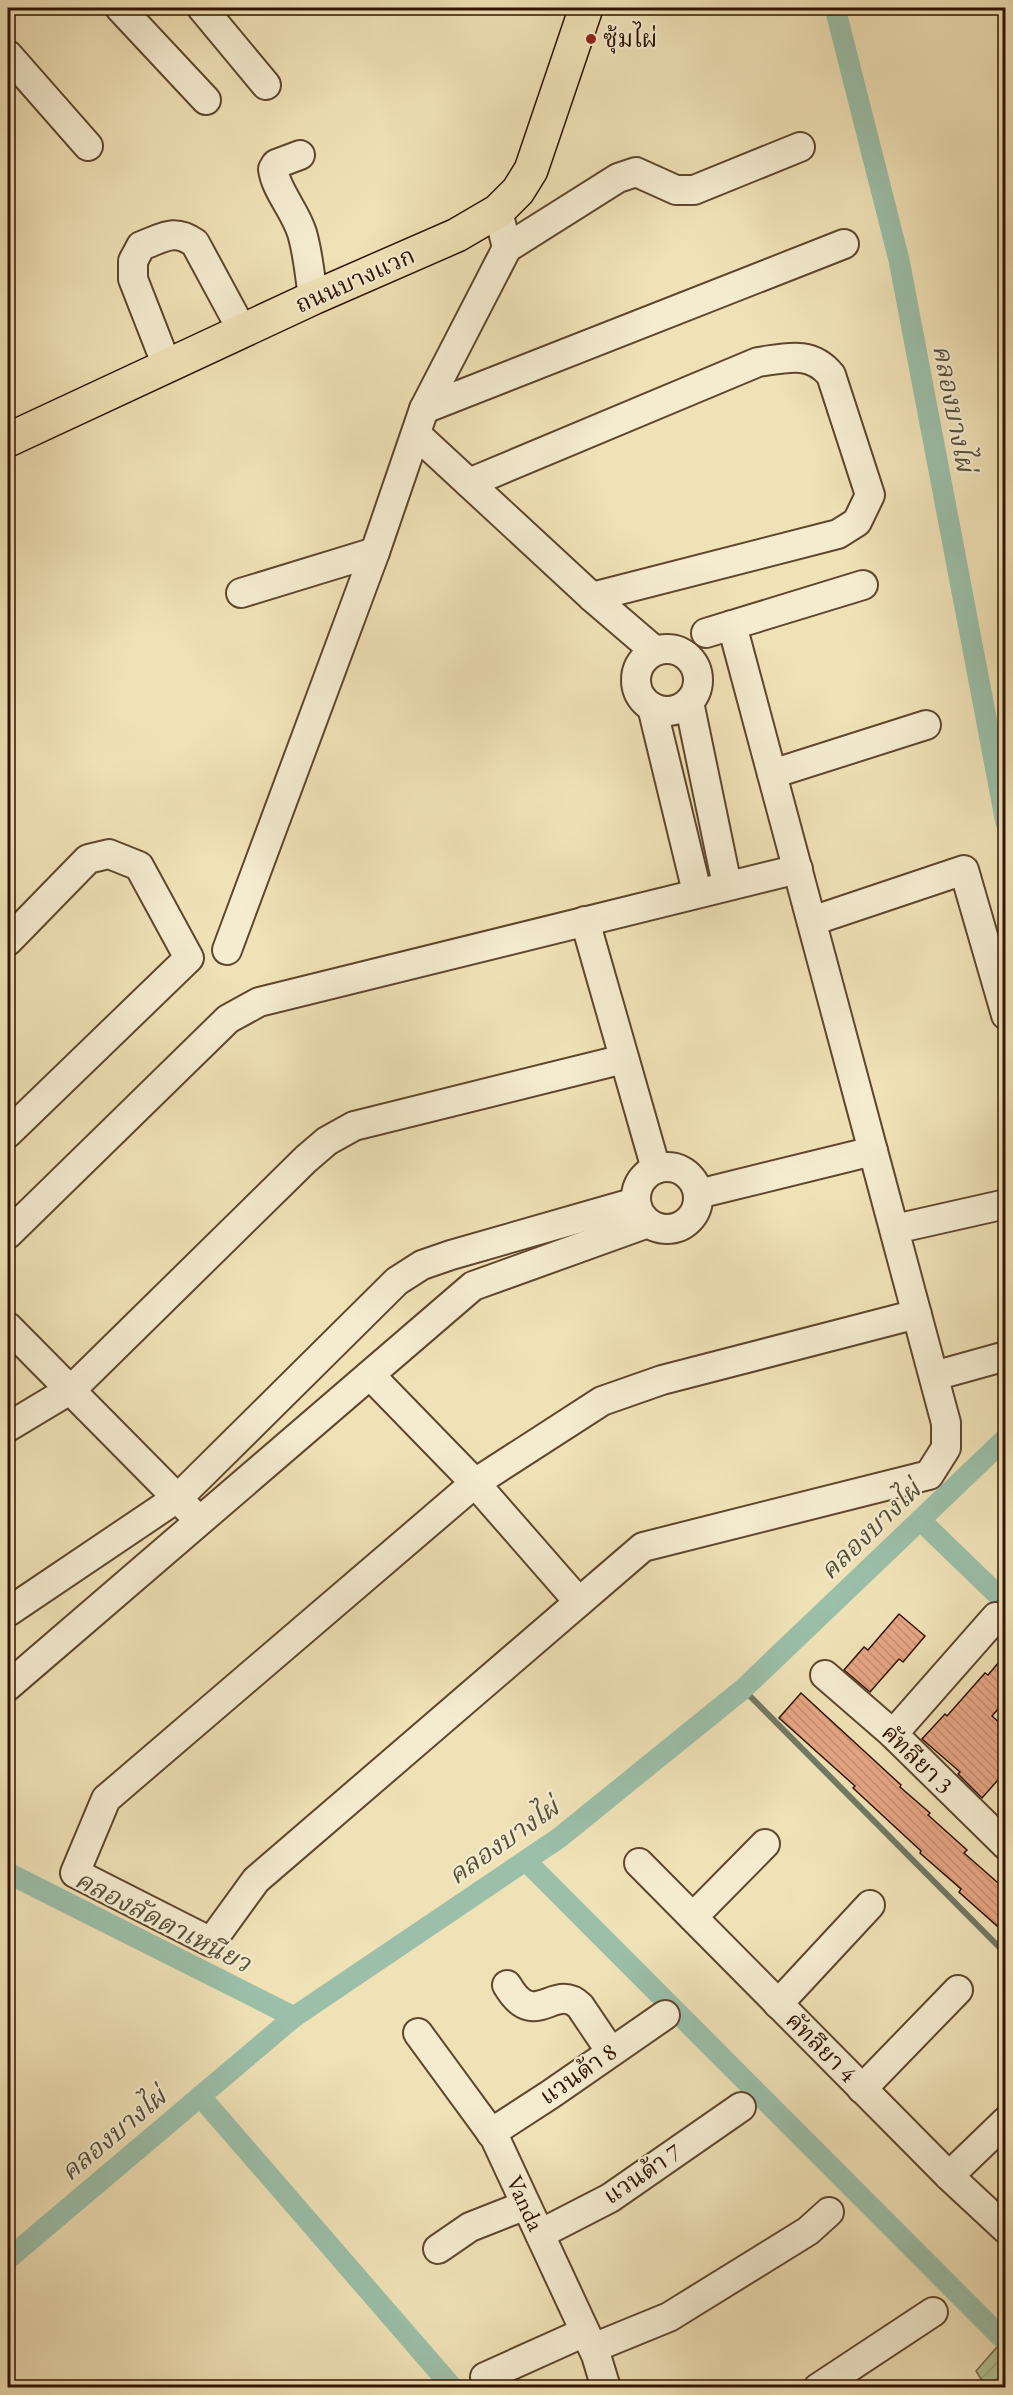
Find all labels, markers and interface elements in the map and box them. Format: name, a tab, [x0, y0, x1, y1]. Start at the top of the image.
place label: ซุ้มไผ่	[603, 21, 657, 54]
marker: ซุ้มไผ่	[584, 32, 598, 46]
street label: ถนนบางแวก	[290, 239, 420, 320]
water label: คลองบางไผ่	[925, 342, 985, 478]
water label: คลองบางไผ่	[811, 1470, 931, 1587]
street label: คัทลียา 3	[875, 1717, 960, 1800]
water label: คลองบางไผ่	[440, 1787, 569, 1892]
water label: คลองลัดตาเหนียว	[69, 1862, 258, 1981]
street label: คัทลียา 4	[779, 2005, 864, 2089]
street label: แวนด้า 8	[533, 2036, 622, 2111]
water label: คลองบางไผ่	[52, 2076, 176, 2188]
street label: แวนด้า 7	[597, 2136, 687, 2211]
street label: Vanda	[500, 2170, 552, 2236]

